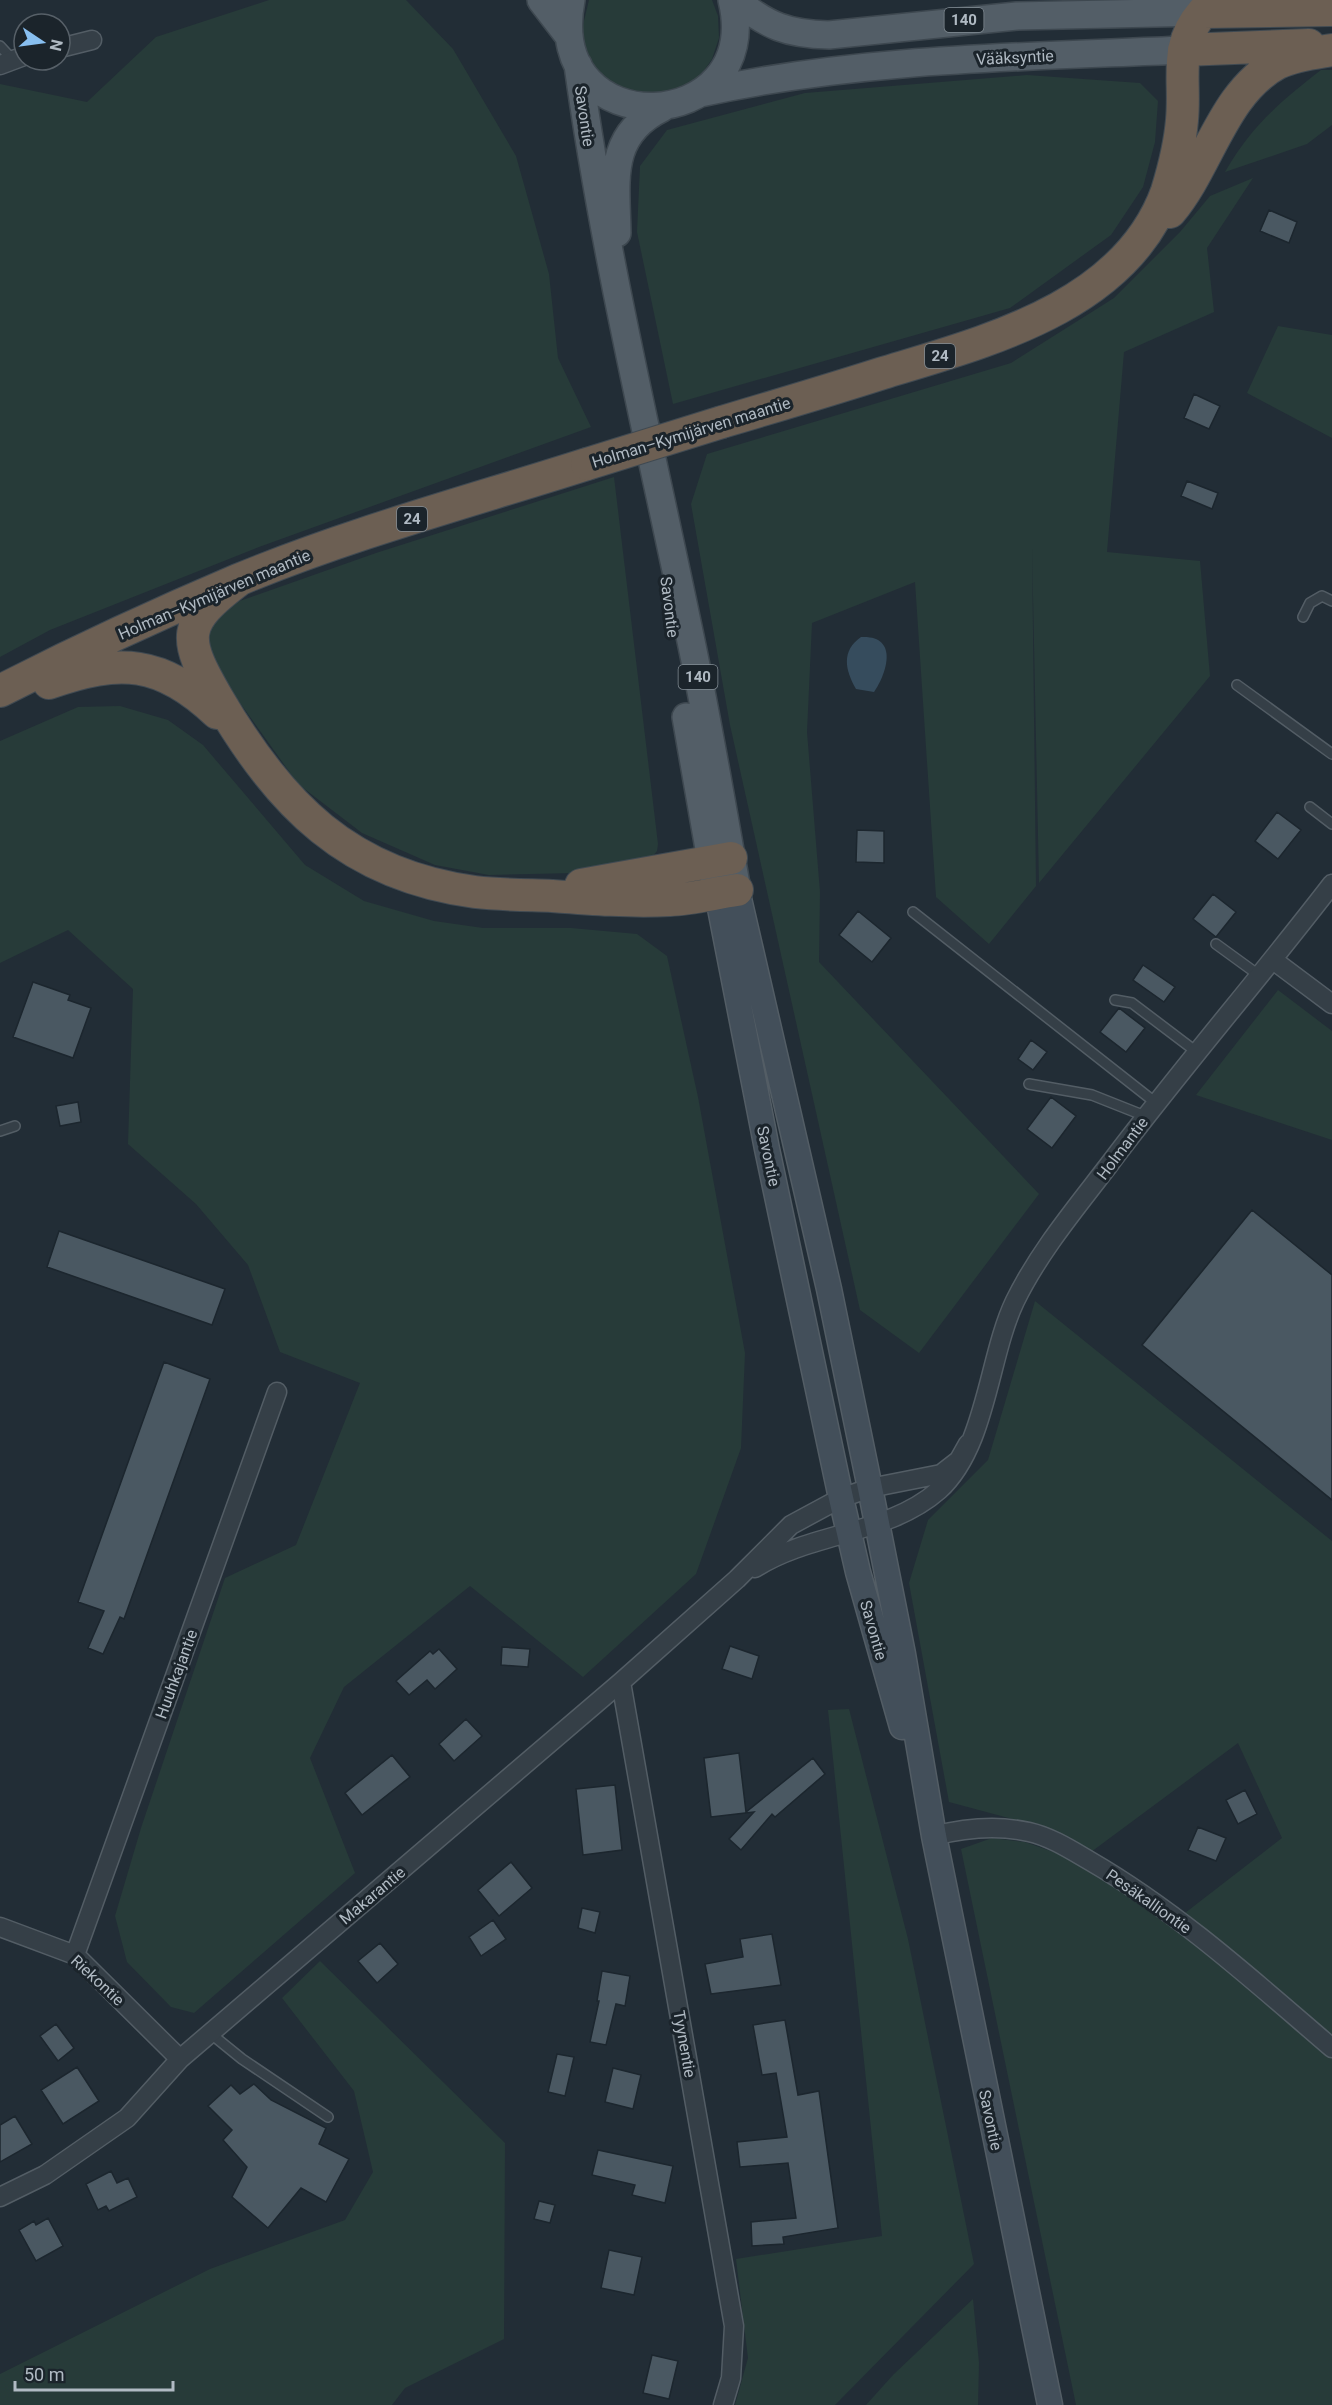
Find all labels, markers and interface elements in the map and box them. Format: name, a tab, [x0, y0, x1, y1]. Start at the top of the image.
road number: 140	[944, 8, 984, 32]
north arrow	[12, 12, 72, 72]
text: N	[46, 38, 67, 53]
street label: Vääksyntie	[976, 46, 1054, 69]
street label: Savontie	[571, 84, 598, 148]
road number: 24	[925, 344, 955, 368]
street label: Holman–Kymijärven maantie	[590, 393, 793, 472]
road number: 24	[397, 507, 427, 531]
street label: Holman–Kymijärven maantie	[115, 545, 313, 644]
street label: Savontie	[656, 575, 683, 639]
road number: 140	[678, 665, 718, 689]
street label: Holmantie	[1093, 1113, 1152, 1183]
street label: Savontie	[753, 1124, 784, 1188]
street label: Savontie	[856, 1598, 891, 1662]
street label: Huuhkajantie	[152, 1627, 201, 1721]
street label: Makarantie	[336, 1862, 409, 1928]
street label: Pesäkalliontie	[1103, 1865, 1195, 1938]
street label: Riekontie	[67, 1951, 128, 2010]
street label: Tyynentie	[669, 2009, 700, 2079]
street label: Savontie	[975, 2088, 1006, 2152]
scale bar	[15, 2354, 172, 2392]
text: 50 m	[24, 2364, 64, 2385]

